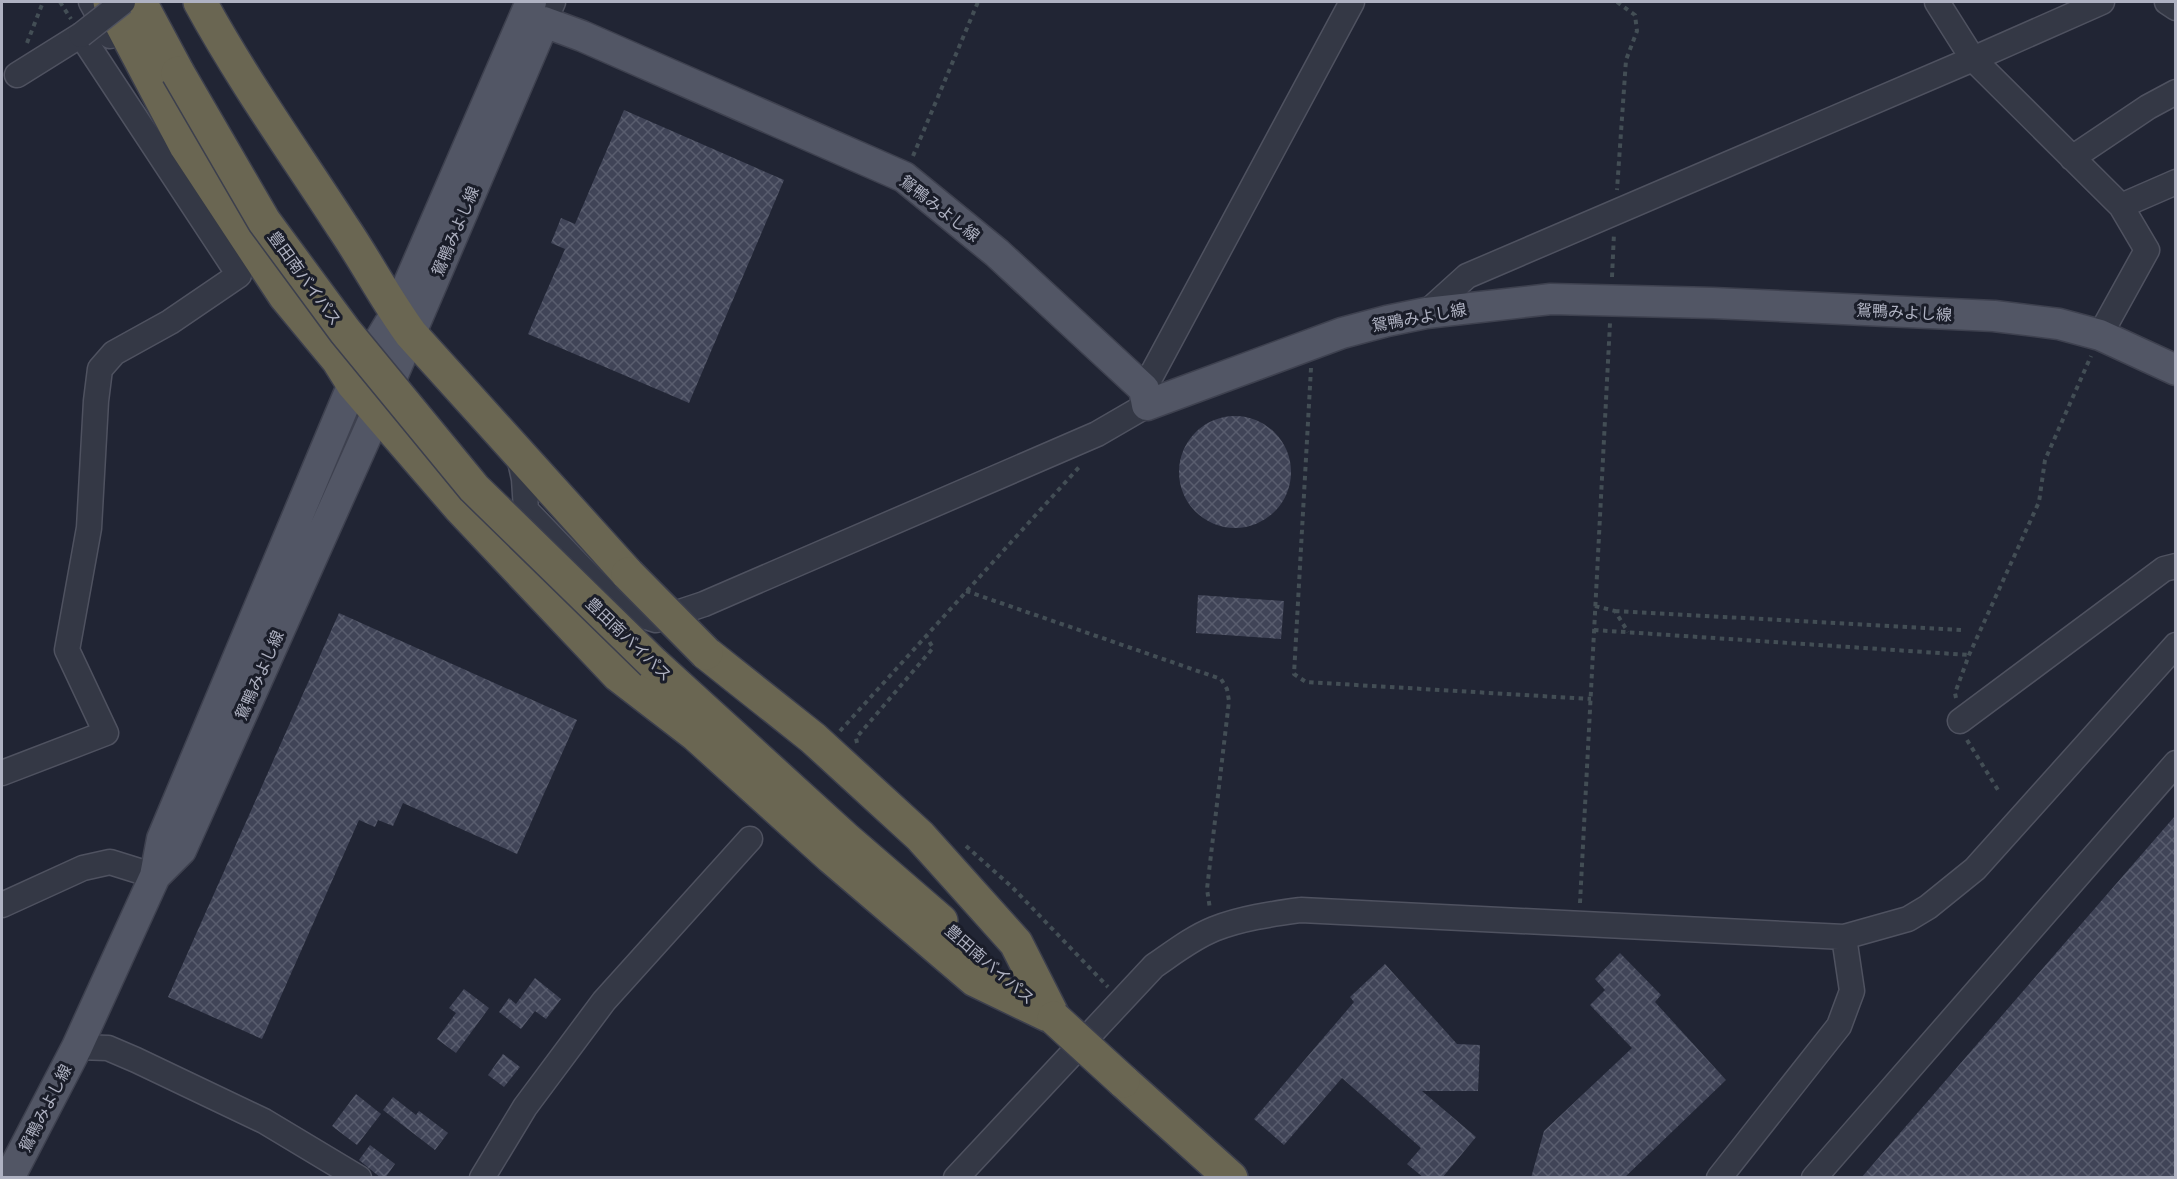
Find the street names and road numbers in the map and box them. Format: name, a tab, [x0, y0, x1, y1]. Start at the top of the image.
street label: 鴛鴨みよし線	[895, 170, 985, 246]
street label: 鴛鴨みよし線	[426, 183, 484, 279]
street label: 豊田南バイパス	[263, 226, 347, 330]
street label: 鴛鴨みよし線	[1370, 298, 1468, 336]
street label: 鴛鴨みよし線	[1855, 299, 1953, 325]
street label: 豊田南バイパス	[581, 592, 677, 686]
street label: 鴛鴨みよし線	[229, 627, 289, 723]
street label: 豊田南バイパス	[941, 919, 1039, 1009]
street label: 鴛鴨みよし線	[13, 1060, 77, 1156]

